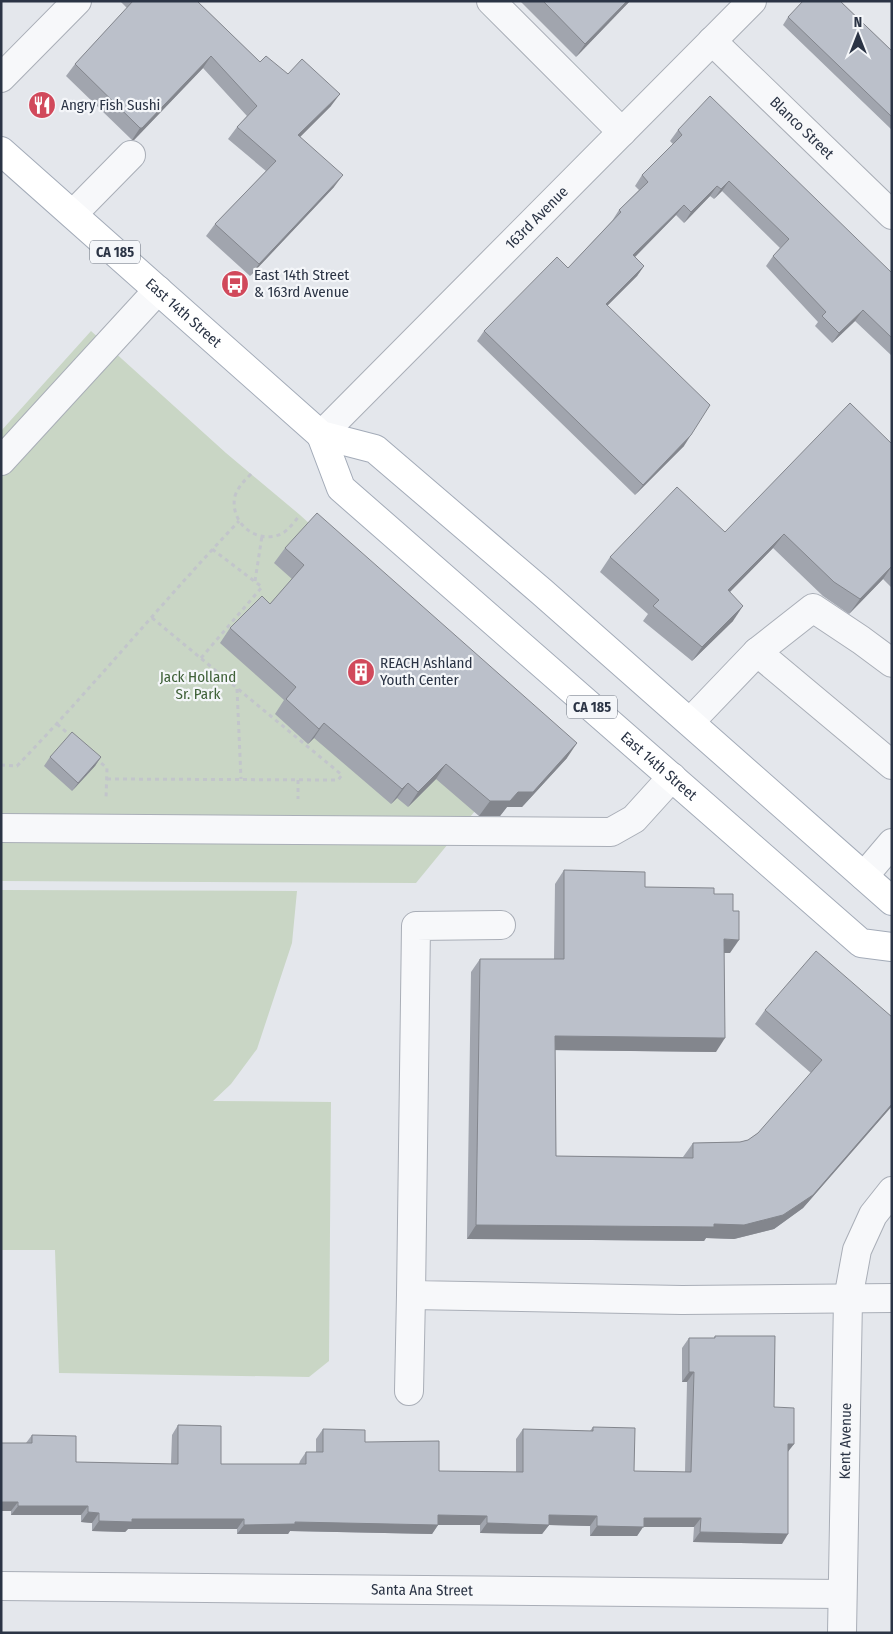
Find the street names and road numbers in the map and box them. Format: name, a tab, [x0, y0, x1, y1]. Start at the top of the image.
street label: Blanco Street	[766, 93, 838, 163]
street label: 163rd Avenue	[502, 183, 572, 253]
road number: CA 185	[90, 240, 140, 264]
street label: East 14th Street	[142, 275, 225, 351]
road number: CA 185	[567, 696, 617, 719]
street label: East 14th Street	[617, 728, 701, 804]
street label: Kent Avenue	[836, 1403, 855, 1479]
street label: Santa Ana Street	[371, 1581, 473, 1599]

